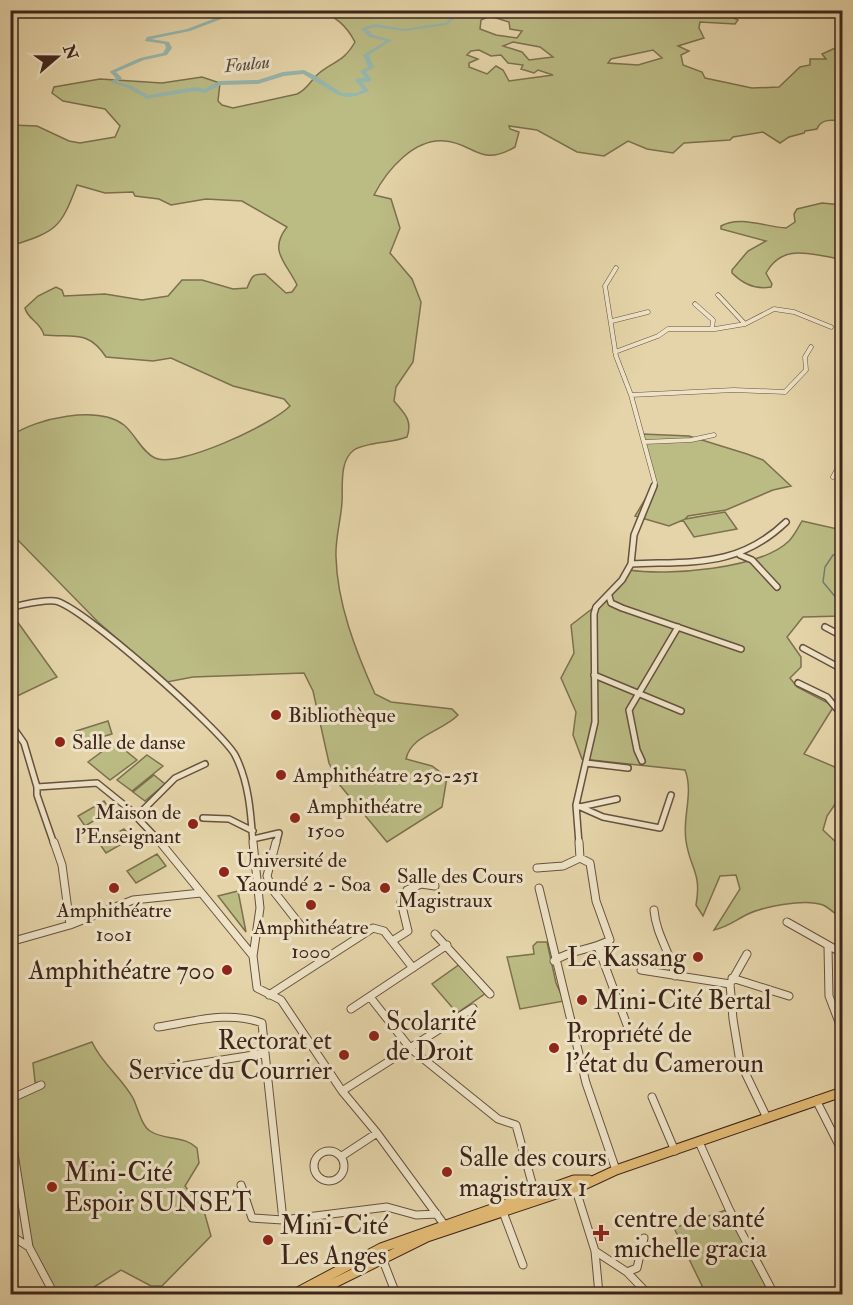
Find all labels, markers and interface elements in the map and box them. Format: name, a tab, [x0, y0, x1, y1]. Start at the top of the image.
north arrow	[27, 27, 87, 87]
text: N	[58, 41, 82, 63]
water label: Foulou	[222, 51, 271, 78]
place label: Bibliothèque	[288, 702, 396, 729]
marker: Bibliothèque	[269, 708, 283, 722]
place label: Salle de danse	[72, 729, 186, 756]
marker: Salle de danse	[53, 735, 67, 749]
place label: Amphithéatre 250-251	[292, 762, 479, 789]
marker: Amphithéatre 250-251	[274, 768, 288, 782]
place label: Amphithéatre 1500	[306, 793, 422, 844]
place label: Maison de l'Enseignant	[75, 799, 181, 850]
marker: Amphithéatre 1500	[288, 811, 302, 825]
marker: Maison de l'Enseignant	[186, 817, 200, 831]
place label: Université de Yaoundé 2 - Soa	[236, 847, 372, 898]
place label: Salle des Cours Magistraux	[397, 863, 523, 914]
marker: Université de Yaoundé 2 - Soa	[217, 865, 231, 879]
marker: Amphithéatre 1001	[107, 881, 121, 895]
marker: Salle des Cours Magistraux	[378, 881, 392, 895]
place label: Amphithéatre 1001	[55, 897, 172, 948]
marker: Amphithéatre 1000	[304, 898, 318, 912]
place label: Amphithéatre 1000	[252, 914, 369, 965]
place label: Le Kassang	[567, 942, 687, 974]
marker: Le Kassang	[691, 950, 705, 964]
place label: Amphithéatre 700	[27, 955, 215, 988]
marker: Amphithéatre 700	[220, 963, 234, 977]
place label: Mini-Cité Bertal	[594, 985, 771, 1017]
marker: Mini-Cité Bertal	[575, 993, 589, 1007]
place label: Scolarité de Droit	[386, 1006, 476, 1068]
place label: Propriété de l'état du Cameroun	[566, 1018, 764, 1080]
place label: Rectorat et Service du Courrier	[128, 1025, 332, 1087]
marker: Scolarité de Droit	[367, 1029, 381, 1043]
marker: Propriété de l'état du Cameroun	[547, 1041, 561, 1055]
marker: Rectorat et Service du Courrier	[337, 1048, 351, 1062]
place label: Salle des cours magistraux 1	[459, 1142, 607, 1204]
place label: Mini-Cité Espoir SUNSET	[64, 1157, 251, 1220]
marker: Salle des cours magistraux 1	[440, 1165, 454, 1179]
marker: Mini-Cité Espoir SUNSET	[45, 1180, 59, 1194]
place label: centre de santé michelle gracia	[614, 1203, 767, 1265]
place label: Mini-Cité Les Anges	[280, 1210, 388, 1272]
marker: centre de santé michelle gracia	[592, 1224, 610, 1242]
marker: Mini-Cité Les Anges	[261, 1233, 275, 1247]

